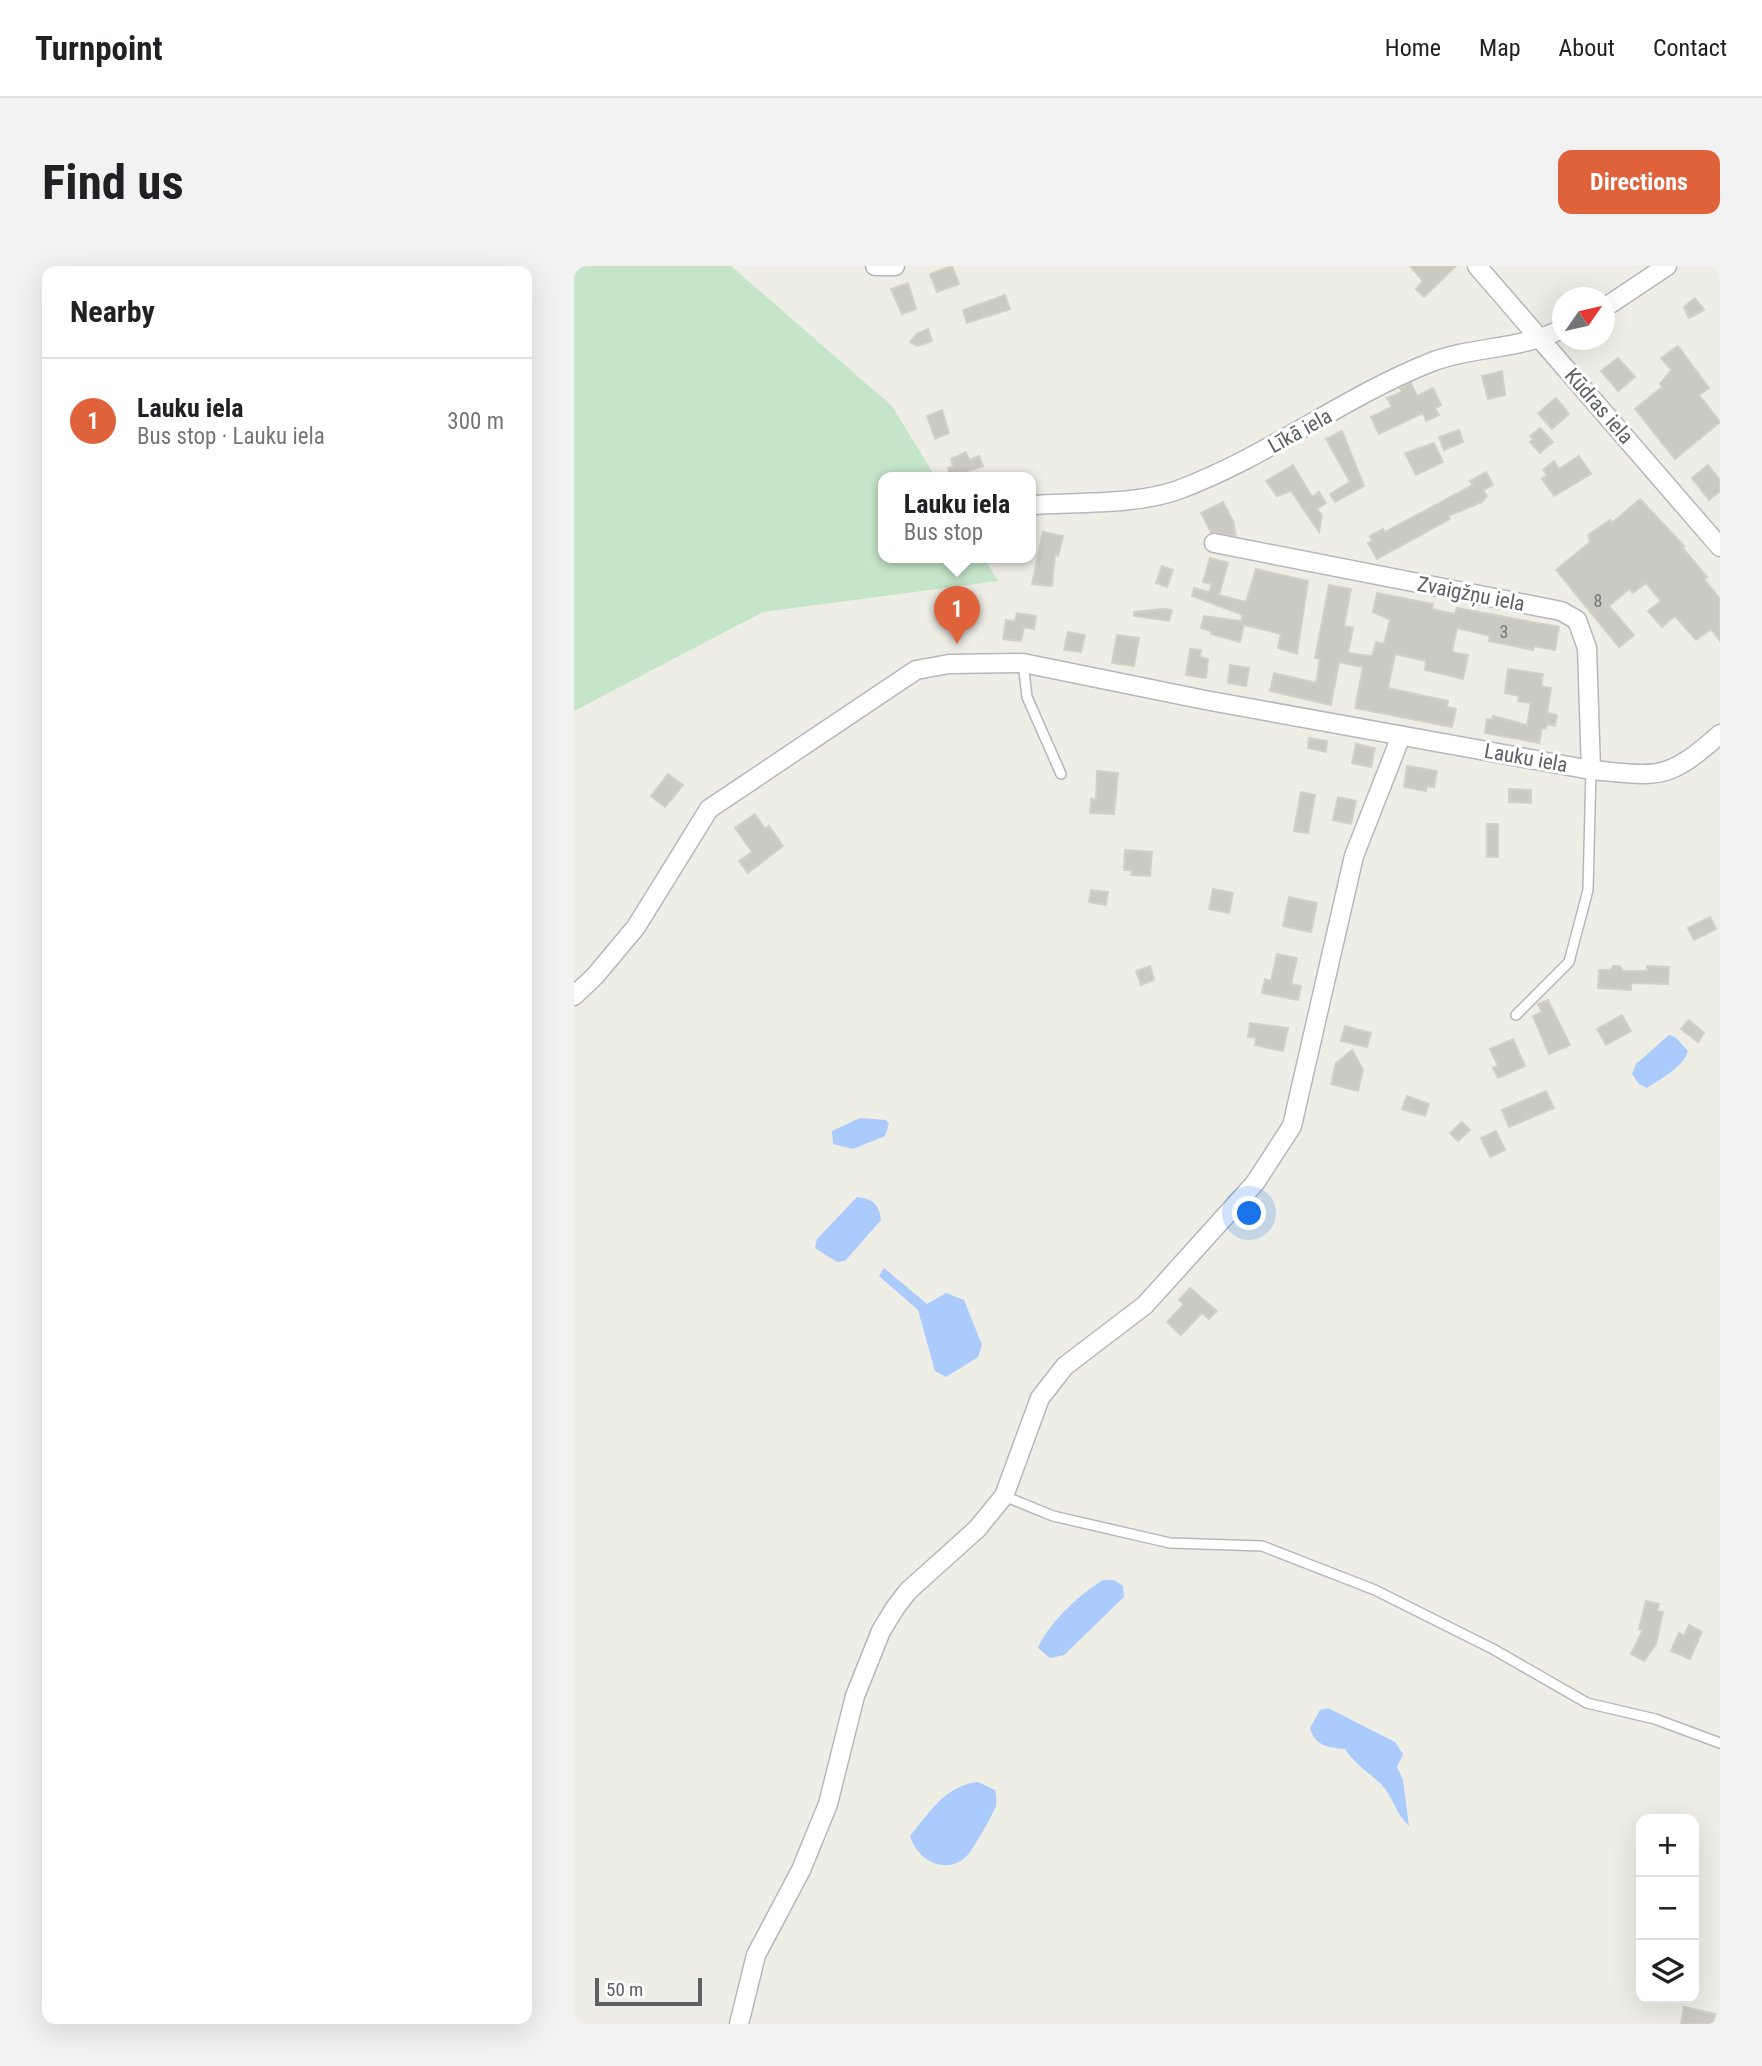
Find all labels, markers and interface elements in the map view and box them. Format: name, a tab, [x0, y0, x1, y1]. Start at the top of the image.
text: Turnpoint	[35, 29, 163, 68]
text: Home	[1385, 34, 1441, 62]
text: Map	[1479, 34, 1521, 62]
text: About	[1559, 34, 1615, 62]
text: Contact	[1653, 34, 1727, 62]
button: Directions	[1558, 150, 1720, 214]
text: Find us	[42, 154, 184, 211]
north arrow	[1552, 287, 1615, 350]
text: Nearby	[70, 294, 155, 329]
street label: Kūdras iela	[1560, 363, 1638, 449]
text: Lauku iela	[137, 393, 243, 423]
street label: Līkā iela	[1264, 404, 1336, 458]
text: 1	[87, 408, 99, 435]
text: 300 m	[447, 408, 504, 435]
text: Bus stop · Lauku iela	[137, 423, 325, 450]
popup	[878, 472, 1036, 563]
text: Lauku iela	[904, 489, 1010, 519]
text: Bus stop	[904, 519, 983, 546]
street label: Zvaigžņu iela	[1415, 572, 1527, 616]
pin: 1	[934, 586, 980, 644]
house number: 8	[1594, 590, 1602, 611]
house number: 3	[1500, 621, 1508, 642]
street label: Lauku iela	[1482, 739, 1570, 777]
your location	[1232, 1196, 1266, 1230]
map controls	[1636, 1814, 1699, 2003]
button: +	[1636, 1814, 1699, 1877]
button: −	[1636, 1877, 1699, 1940]
button: layers	[1636, 1940, 1699, 2003]
scale bar	[595, 1975, 702, 2007]
text: 50 m	[606, 1978, 643, 2001]

